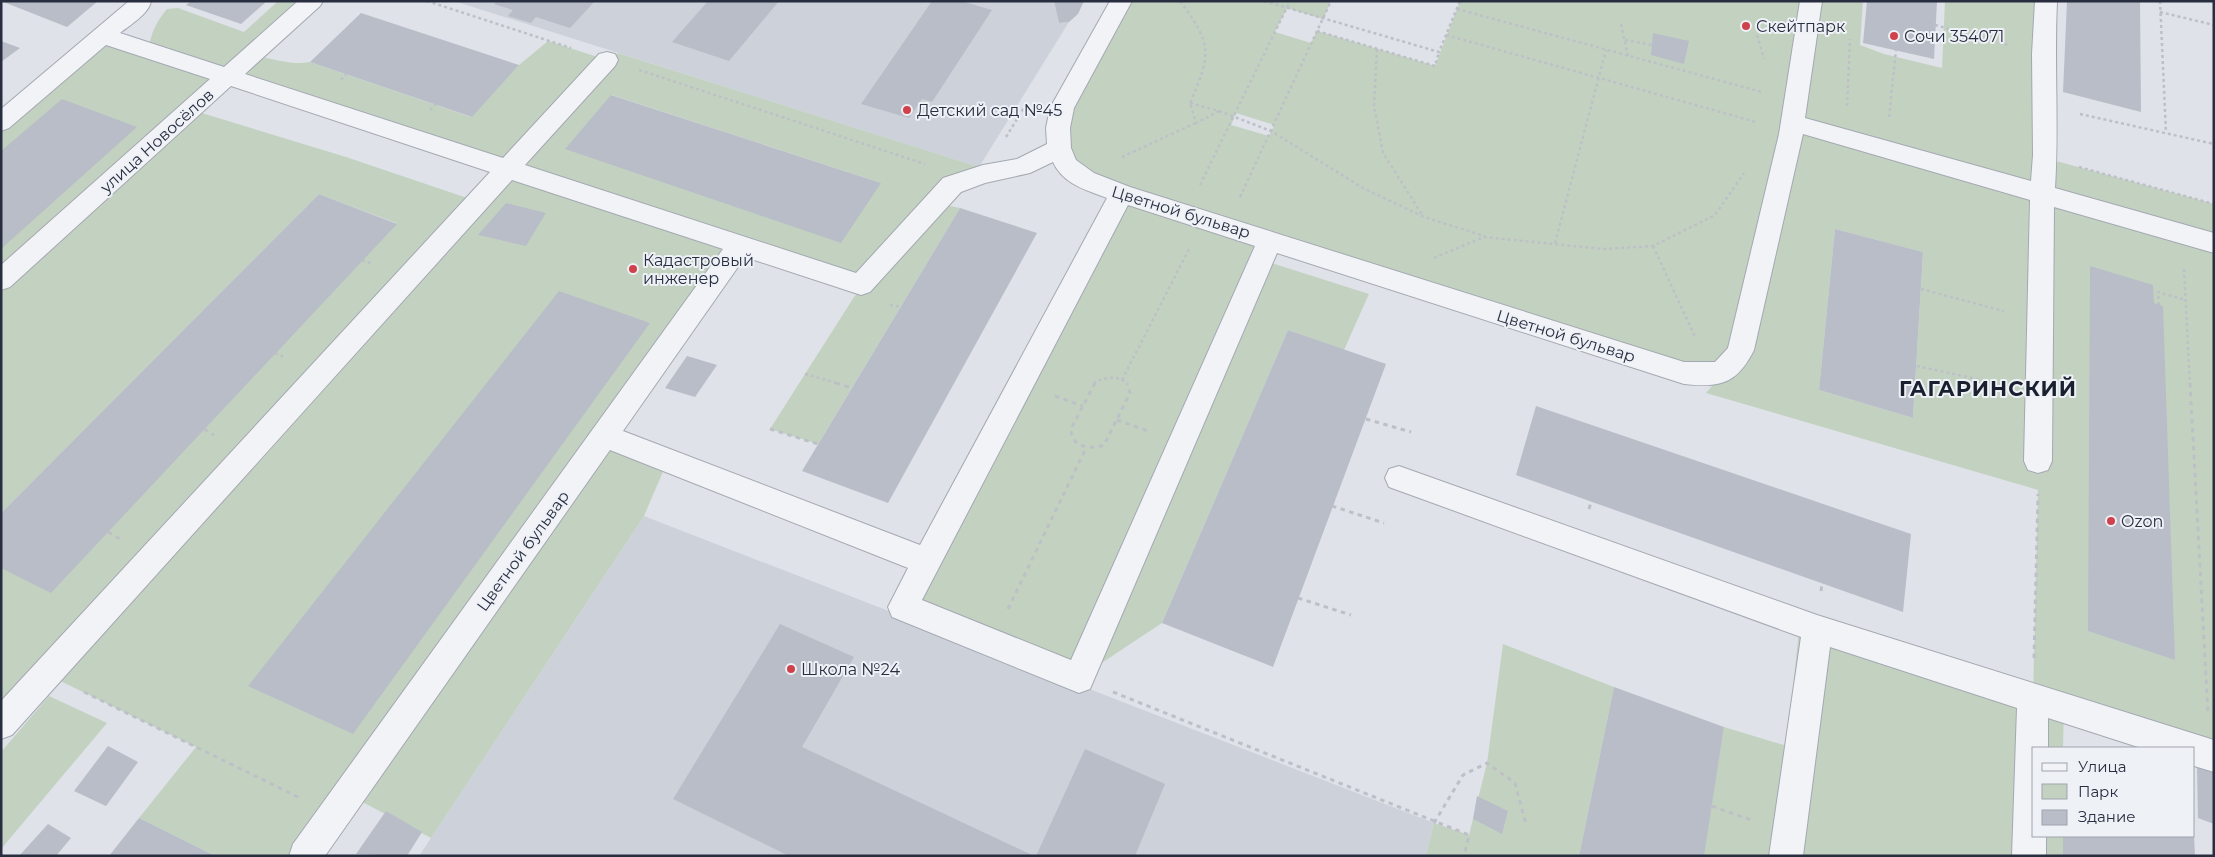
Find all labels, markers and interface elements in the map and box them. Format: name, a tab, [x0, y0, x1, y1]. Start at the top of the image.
place label: Скейтпарк	[1756, 17, 1846, 36]
marker: Скейтпарк	[1740, 20, 1752, 32]
place label: Сочи 354071	[1904, 27, 2004, 46]
marker: Сочи 354071	[1888, 30, 1900, 42]
street label: улица Новосёлов	[96, 85, 218, 198]
place label: Детский сад №45	[917, 101, 1062, 120]
marker: Детский сад №45	[901, 104, 913, 116]
street label: Цветной бульвар	[1109, 182, 1253, 242]
place label: Кадастровый инженер	[643, 251, 754, 288]
marker: Кадастровый инженер	[627, 263, 639, 275]
street label: Цветной бульвар	[1494, 306, 1638, 366]
district label: ГАГАРИНСКИЙ	[1899, 376, 2077, 401]
street label: Цветной бульвар	[473, 487, 573, 615]
place label: Ozon	[2121, 512, 2163, 531]
marker: Ozon	[2105, 515, 2117, 527]
place label: Школа №24	[801, 660, 901, 679]
marker: Школа №24	[785, 663, 797, 675]
legend	[2032, 747, 2195, 837]
text: Улица	[2078, 757, 2126, 776]
text: Парк	[2078, 782, 2118, 801]
text: Здание	[2078, 807, 2136, 826]

